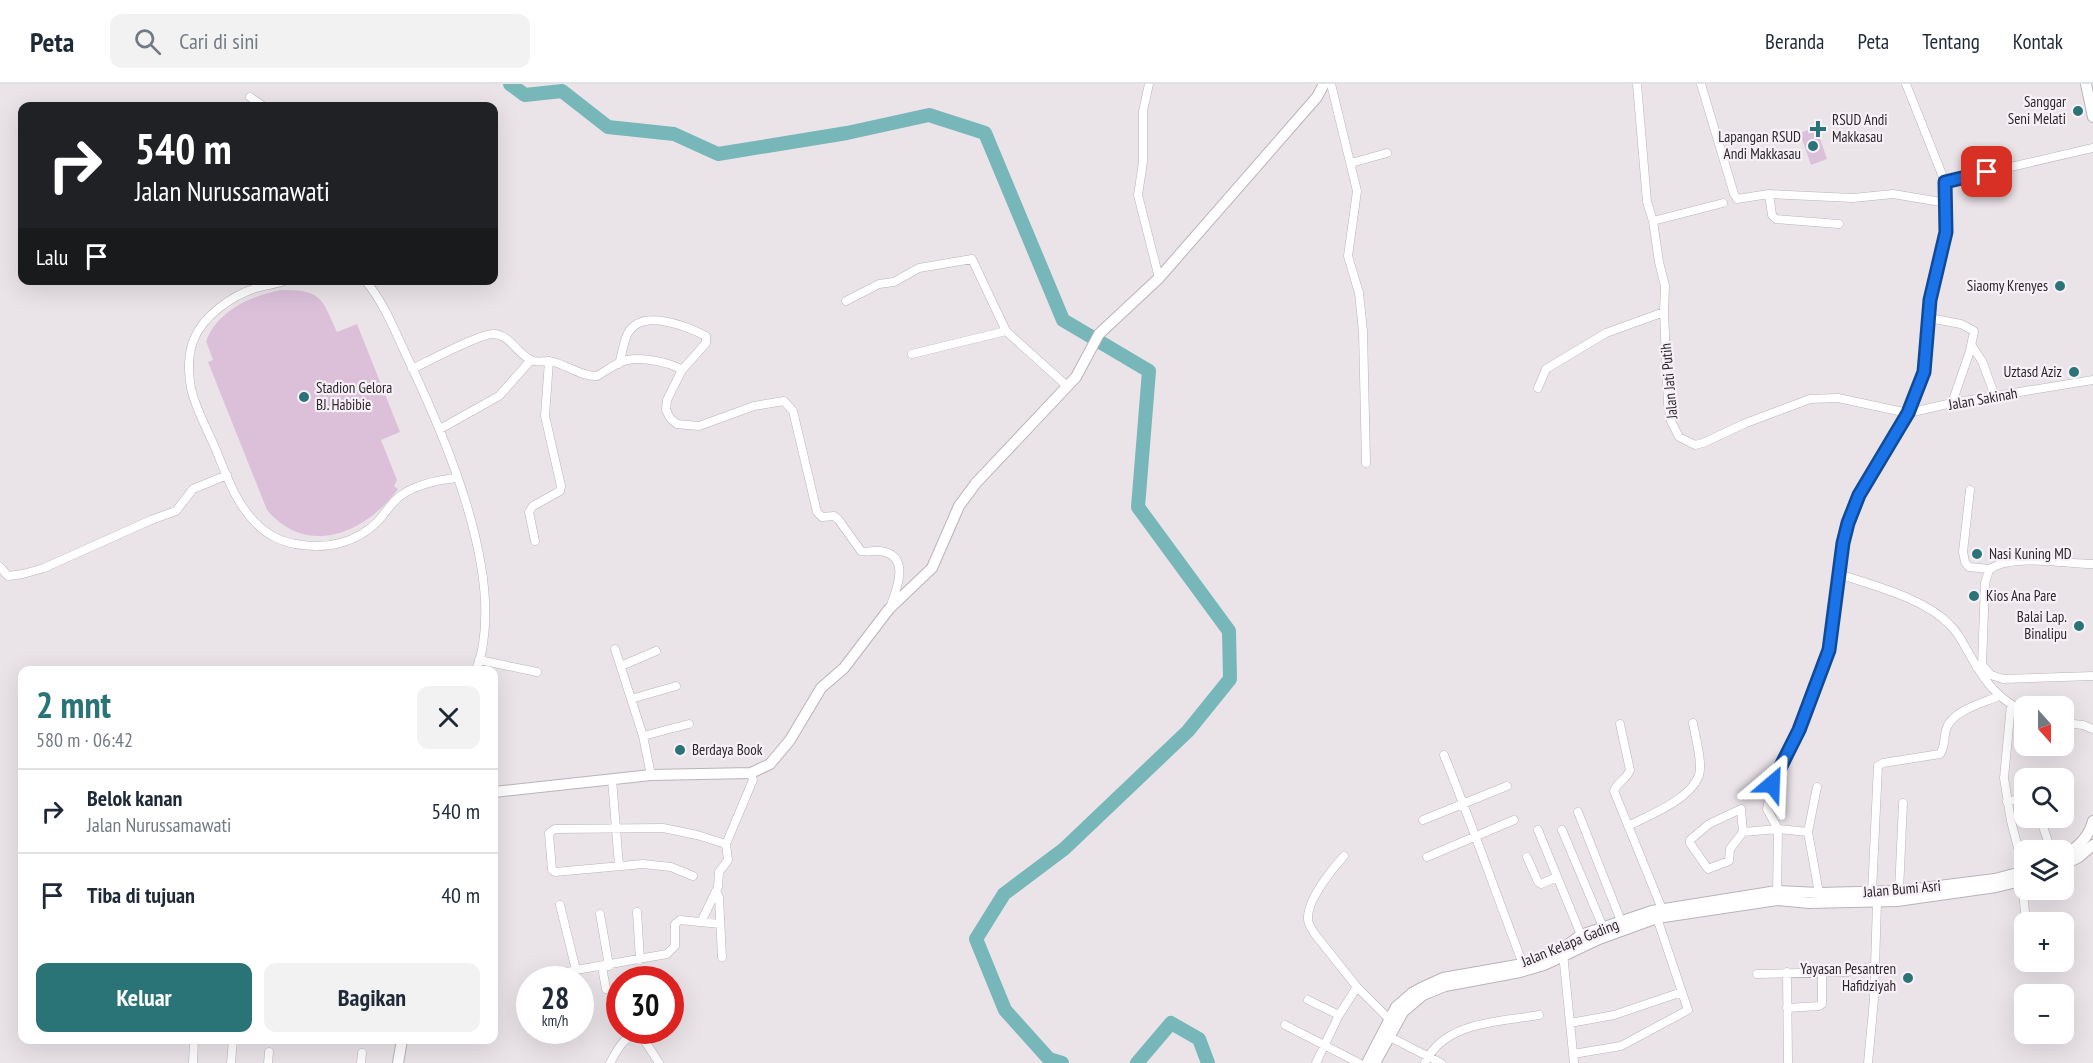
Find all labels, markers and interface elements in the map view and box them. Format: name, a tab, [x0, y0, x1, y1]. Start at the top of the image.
search box	[110, 14, 530, 68]
text: Peta	[30, 23, 74, 60]
icon: search	[131, 25, 164, 58]
text: Cari di sini	[179, 27, 259, 55]
text: Beranda	[1765, 28, 1825, 55]
text: Peta	[1858, 28, 1889, 55]
text: Tentang	[1922, 28, 1980, 55]
text: Kontak	[2013, 28, 2063, 55]
place label: Sanggar Seni Melati	[2008, 92, 2067, 128]
marker: Sanggar Seni Melati	[2071, 104, 2085, 118]
place label: RSUD Andi Makkasau	[1832, 110, 1888, 146]
marker: RSUD Andi Makkasau	[1809, 120, 1827, 138]
text: 540 m	[135, 121, 232, 176]
icon: right	[36, 126, 114, 204]
place label: Lapangan RSUD Andi Makkasau	[1718, 127, 1801, 163]
marker: Lapangan RSUD Andi Makkasau	[1806, 139, 1820, 153]
pin	[1961, 146, 2012, 197]
icon: arrive	[1970, 155, 2003, 188]
text: Jalan Nurussamawati	[135, 174, 330, 208]
icon: arrive	[80, 240, 113, 273]
text: Lalu	[36, 243, 68, 271]
place label: Siaomy Krenyes	[1967, 276, 2048, 295]
marker: Siaomy Krenyes	[2053, 279, 2067, 293]
street label: Jalan Jati Putih	[1656, 342, 1681, 421]
place label: Uztasd Aziz	[2003, 362, 2062, 381]
marker: Uztasd Aziz	[2067, 365, 2081, 379]
place label: Stadion Gelora BJ. Habibie	[316, 378, 392, 414]
street label: Jalan Sakinah	[1946, 383, 2019, 414]
marker: Stadion Gelora BJ. Habibie	[297, 390, 311, 404]
place label: Nasi Kuning MD	[1989, 544, 2072, 563]
marker: Nasi Kuning MD	[1970, 547, 1984, 561]
place label: Kios Ana Pare	[1986, 586, 2057, 605]
marker: Kios Ana Pare	[1967, 589, 1981, 603]
place label: Balai Lap. Binalipu	[2017, 607, 2067, 643]
marker: Balai Lap. Binalipu	[2072, 619, 2086, 633]
text: 2 mnt	[36, 681, 111, 728]
button: close	[417, 686, 480, 749]
north arrow	[2014, 696, 2074, 756]
map controls	[2014, 696, 2074, 1044]
text: 580 m · 06:42	[36, 727, 133, 753]
place label: Berdaya Book	[692, 740, 763, 759]
marker: Berdaya Book	[673, 743, 687, 757]
position arrow	[1740, 752, 1804, 816]
button: search	[2014, 768, 2074, 828]
text: Belok kanan	[87, 784, 182, 812]
icon: right	[36, 795, 69, 828]
text: 540 m	[431, 797, 480, 825]
text: Jalan Nurussamawati	[87, 812, 231, 838]
button: layers	[2014, 840, 2074, 900]
street label: Jalan Bumi Asri	[1861, 876, 1942, 901]
icon: arrive	[36, 879, 69, 912]
text: Tiba di tujuan	[87, 881, 195, 909]
text: 40 m	[441, 881, 480, 909]
button: +	[2014, 912, 2074, 972]
street label: Jalan Kelapa Gading	[1517, 914, 1621, 971]
place label: Yayasan Pesantren Hafidziyah	[1800, 959, 1896, 995]
button: Keluar	[36, 963, 252, 1032]
button: Bagikan	[264, 963, 480, 1032]
speed limit sign: 30	[606, 966, 684, 1044]
marker: Yayasan Pesantren Hafidziyah	[1901, 971, 1915, 985]
text: 28	[541, 978, 569, 1017]
button: −	[2014, 984, 2074, 1044]
text: km/h	[542, 1011, 568, 1030]

